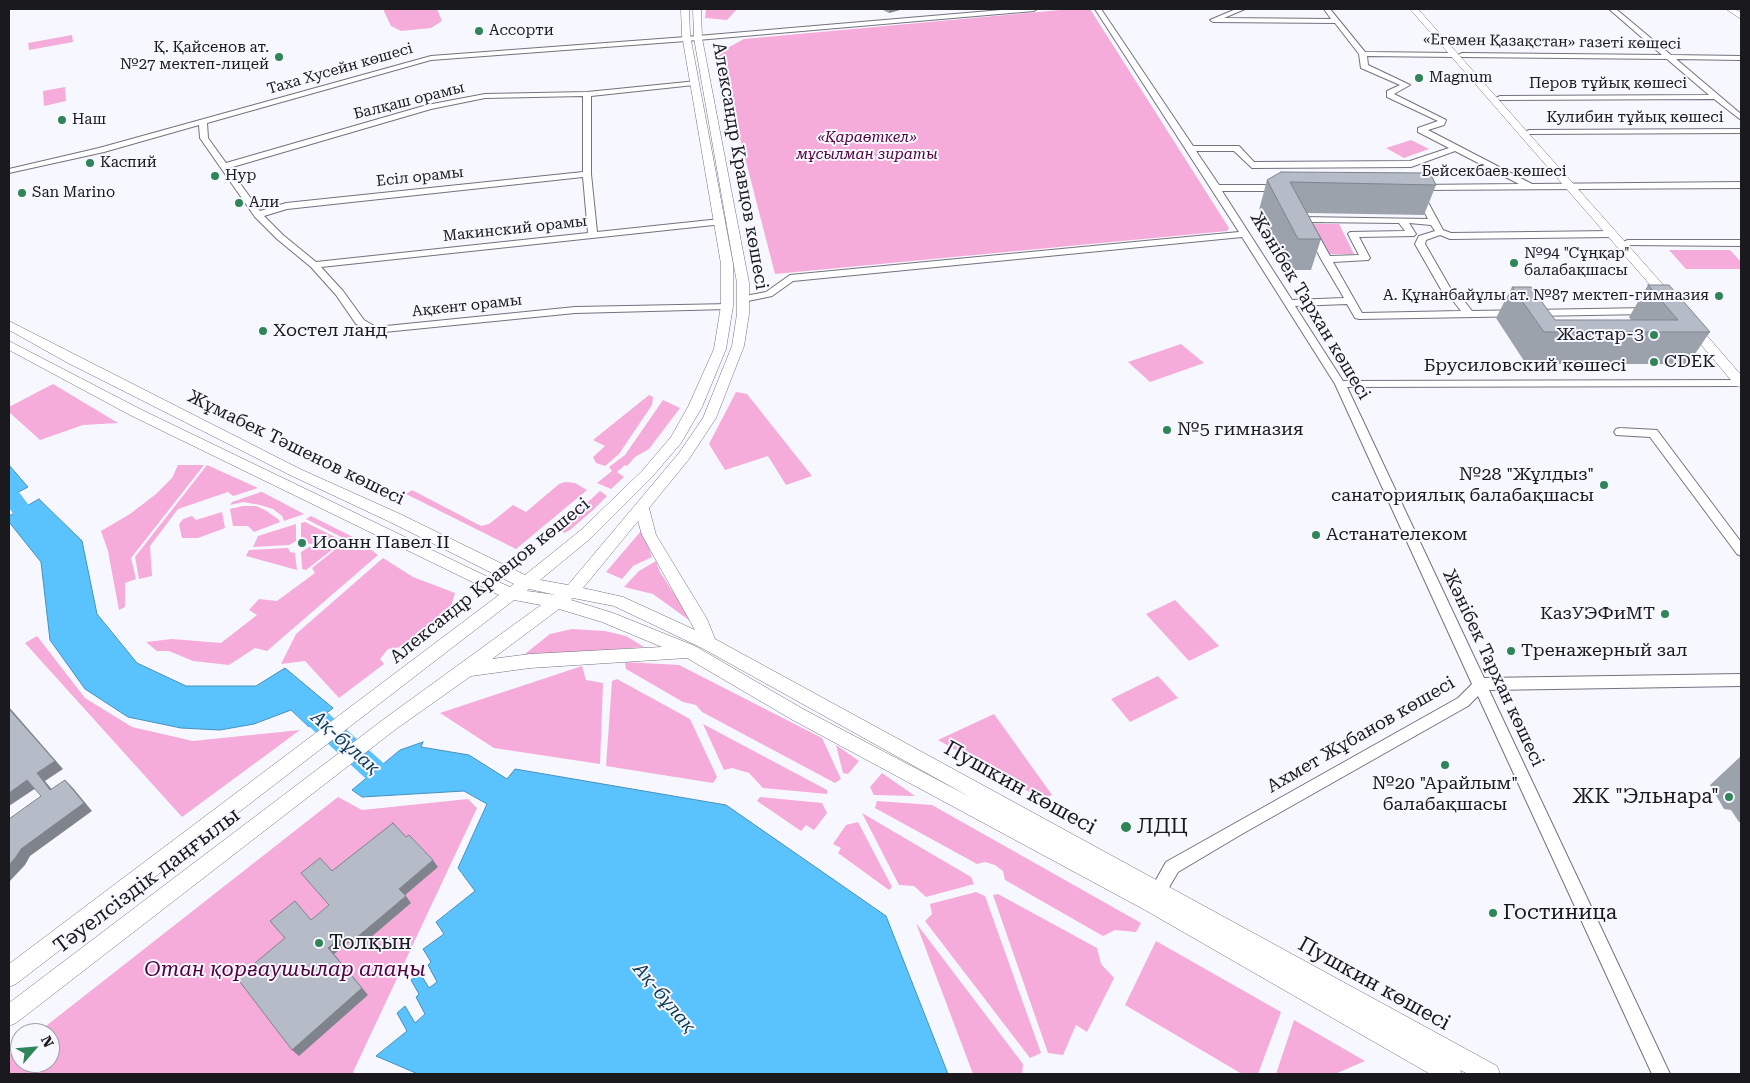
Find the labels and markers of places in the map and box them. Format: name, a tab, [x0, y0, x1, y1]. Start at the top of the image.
place label: Ассорти	[489, 22, 554, 40]
marker: Ассорти	[473, 25, 485, 37]
place label: Қ. Қайсенов ат. №27 мектеп-лицей	[120, 39, 269, 74]
marker: Қ. Қайсенов ат. №27 мектеп-лицей	[273, 51, 285, 63]
place label: Magnum	[1429, 69, 1492, 87]
marker: Magnum	[1413, 72, 1425, 84]
place label: Наш	[72, 111, 106, 129]
marker: Наш	[56, 114, 68, 126]
place label: Каспий	[100, 154, 157, 172]
marker: Каспий	[84, 157, 96, 169]
place label: Нур	[225, 167, 256, 185]
marker: Нур	[209, 170, 221, 182]
place label: San Marino	[32, 184, 115, 202]
marker: San Marino	[16, 187, 28, 199]
place label: Али	[249, 194, 279, 212]
marker: Али	[233, 197, 245, 209]
place label: №94 "Сұңқар" балабақшасы	[1524, 245, 1630, 280]
marker: №94 "Сұңқар" балабақшасы	[1508, 257, 1520, 269]
place label: А. Құнанбайұлы ат. №87 мектеп-гимназия	[1383, 287, 1709, 305]
marker: А. Құнанбайұлы ат. №87 мектеп-гимназия	[1713, 290, 1725, 302]
place label: Хостел ланд	[273, 320, 387, 342]
place label: Жастар-3	[1556, 324, 1644, 346]
marker: Хостел ланд	[257, 325, 269, 337]
marker: Жастар-3	[1648, 329, 1660, 341]
place label: CDEK	[1664, 351, 1715, 373]
marker: CDEK	[1648, 356, 1660, 368]
place label: №5 гимназия	[1177, 419, 1303, 441]
marker: №5 гимназия	[1161, 424, 1173, 436]
place label: №28 "Жұлдыз" санаториялық балабақшасы	[1331, 464, 1594, 506]
marker: №28 "Жұлдыз" санаториялық балабақшасы	[1598, 479, 1610, 491]
place label: Астанателеком	[1326, 524, 1467, 546]
marker: Астанателеком	[1310, 529, 1322, 541]
place label: Иоанн Павел II	[312, 532, 450, 554]
marker: Иоанн Павел II	[296, 537, 308, 549]
place label: КазУЭФиМТ	[1540, 603, 1655, 625]
marker: КазУЭФиМТ	[1659, 608, 1671, 620]
place label: Тренажерный зал	[1521, 640, 1688, 662]
marker: Тренажерный зал	[1505, 645, 1517, 657]
marker: №20 "Арайлым" балабақшасы	[1439, 759, 1451, 771]
place label: №20 "Арайлым" балабақшасы	[1372, 773, 1518, 816]
place label: ЖК "Эльнара"	[1572, 784, 1719, 810]
marker: ЖК "Эльнара"	[1723, 791, 1735, 803]
place label: ЛДЦ	[1137, 814, 1188, 840]
marker: ЛДЦ	[1119, 820, 1133, 834]
place label: Гостиница	[1503, 900, 1617, 926]
marker: Гостиница	[1487, 907, 1499, 919]
place label: Толқын	[329, 930, 412, 956]
marker: Толқын	[313, 937, 325, 949]

